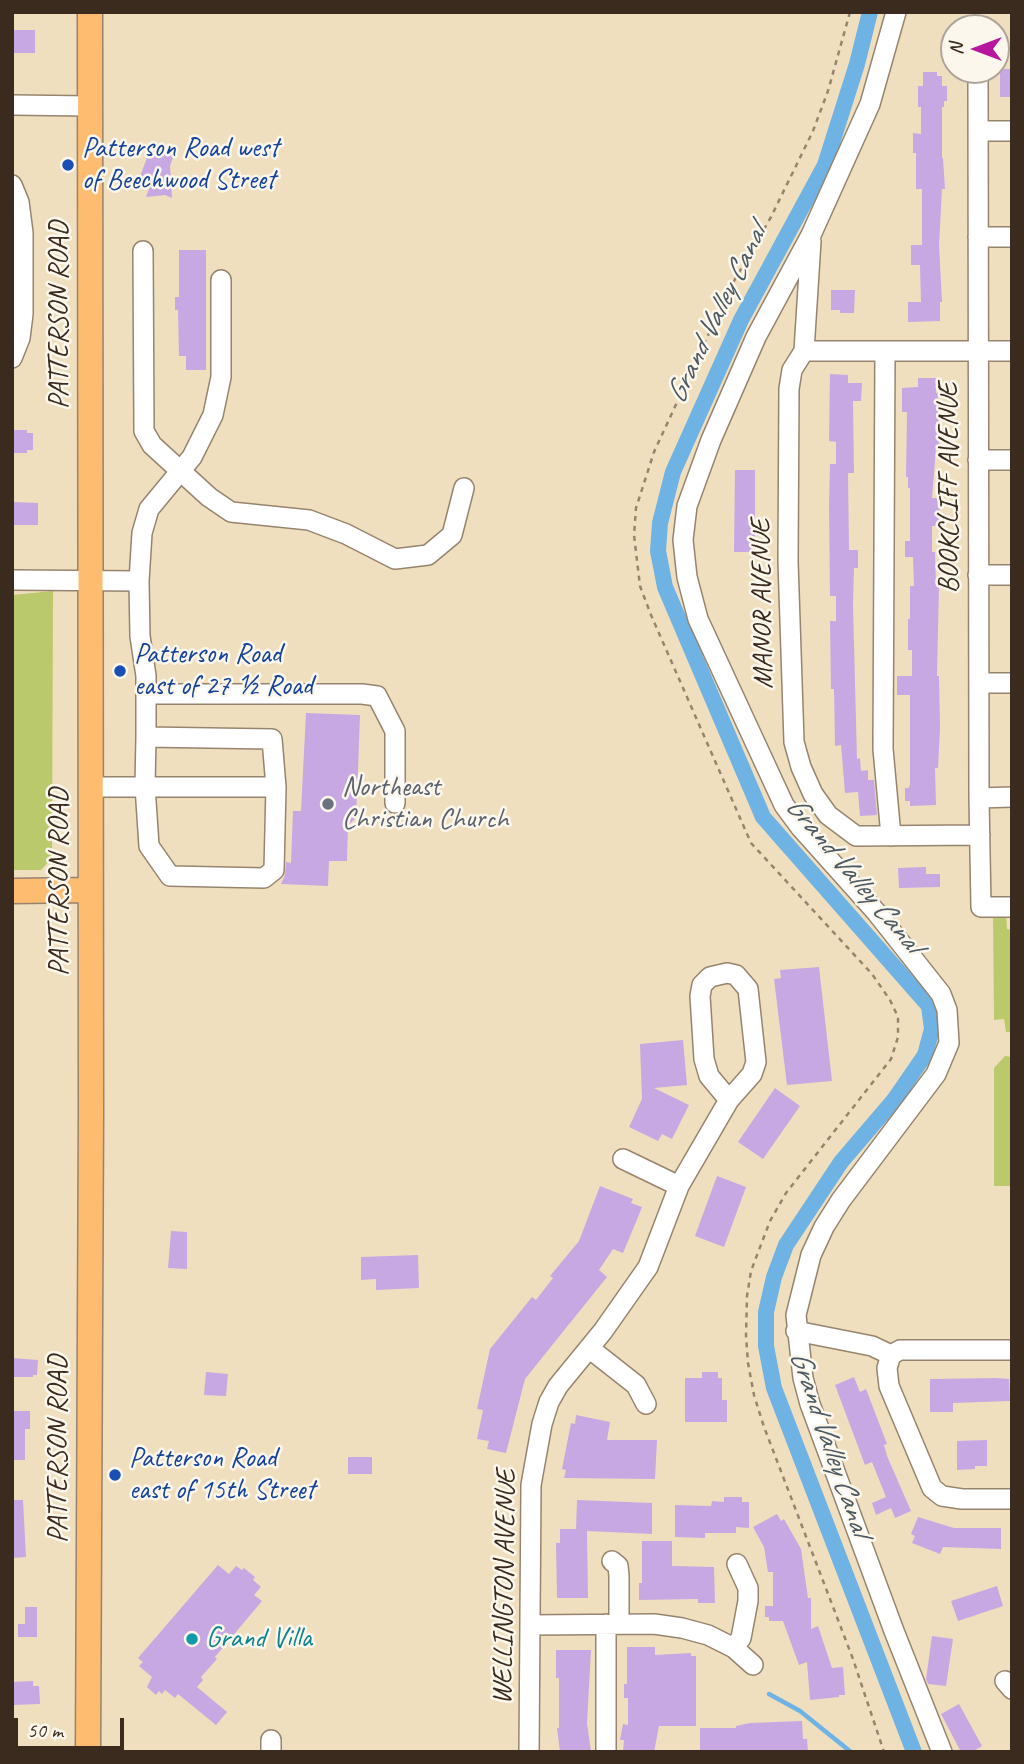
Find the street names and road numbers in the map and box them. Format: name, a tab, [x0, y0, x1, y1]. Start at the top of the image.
street label: PATTERSON ROAD	[43, 221, 77, 409]
street label: BOOKCLIFF AVENUE	[933, 383, 967, 593]
street label: MANOR AVENUE	[745, 519, 781, 689]
street label: PATTERSON ROAD	[43, 788, 77, 976]
street label: PATTERSON ROAD	[42, 1355, 76, 1543]
street label: WELLINGTON AVENUE	[486, 1469, 524, 1705]

